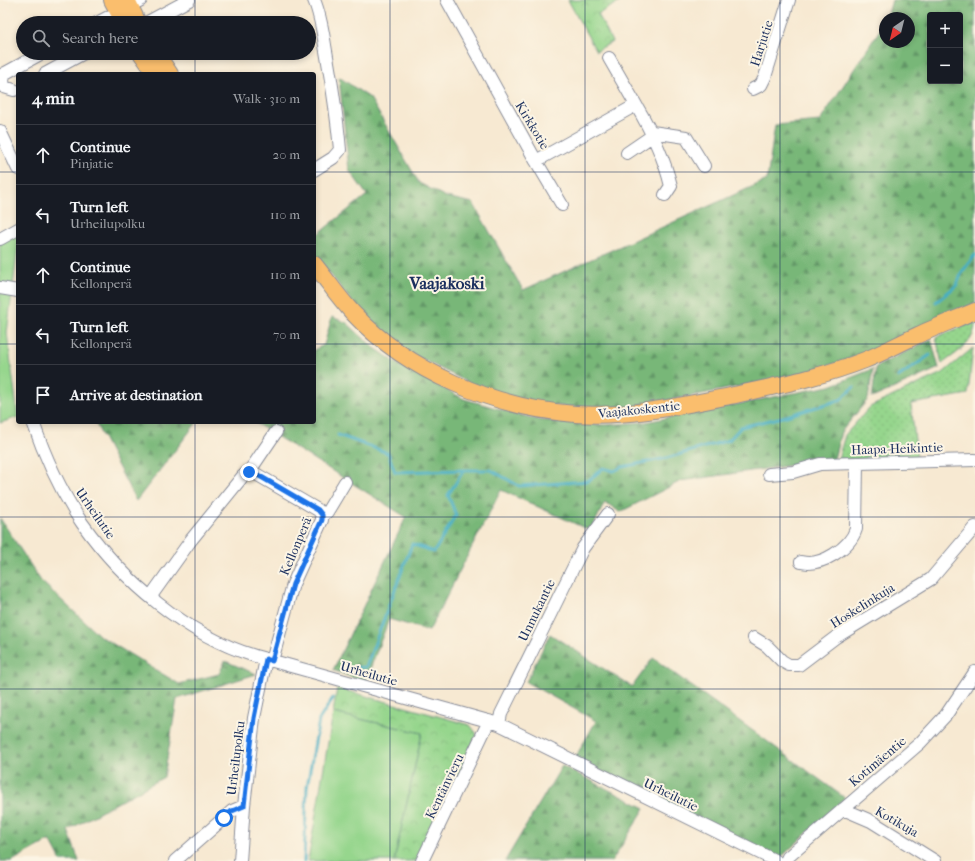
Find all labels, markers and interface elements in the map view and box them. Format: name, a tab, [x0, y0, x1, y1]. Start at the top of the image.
north arrow	[879, 12, 915, 48]
map controls	[927, 12, 963, 84]
button: +	[927, 12, 963, 48]
search box	[16, 16, 316, 60]
street label: Harjutie	[747, 18, 776, 68]
icon: search	[30, 27, 52, 49]
text: Search here	[62, 29, 138, 47]
button: −	[927, 48, 963, 84]
text: 4 min	[32, 88, 75, 108]
text: Walk · 310 m	[233, 91, 300, 106]
street label: Kirkkotie	[512, 99, 553, 152]
text: Continue	[70, 138, 130, 156]
icon: ahead	[32, 144, 54, 166]
text: 20 m	[273, 147, 300, 162]
text: Pinjatie	[70, 156, 113, 171]
text: Turn left	[70, 198, 128, 216]
icon: left	[32, 204, 54, 226]
text: 110 m	[270, 207, 300, 222]
text: Urheilupolku	[70, 216, 145, 231]
text: Continue	[70, 258, 130, 276]
icon: ahead	[32, 264, 54, 286]
text: 110 m	[270, 267, 300, 282]
district label: Vaajakoski	[408, 273, 486, 293]
text: Kellonperä	[70, 276, 132, 291]
text: Turn left	[70, 318, 128, 336]
icon: left	[32, 324, 54, 346]
text: 70 m	[273, 327, 300, 342]
text: Kellonperä	[70, 336, 132, 351]
icon: arrive	[32, 384, 54, 406]
text: Arrive at destination	[70, 386, 202, 404]
street label: Vaajakoskentie	[596, 398, 681, 421]
street label: Haapa-Heikintie	[851, 439, 944, 458]
route end	[240, 463, 258, 481]
street label: Urheilutie	[73, 485, 119, 542]
street label: Kellonperä	[276, 514, 315, 578]
street label: Unnukantie	[515, 576, 558, 644]
street label: Hoskelinkuja	[827, 579, 898, 631]
street label: Urheilutie	[339, 658, 400, 689]
street label: Urheilupolku	[223, 719, 248, 796]
street label: Kotimäentie	[846, 733, 909, 790]
street label: Kentänvieru	[422, 751, 467, 821]
street label: Urheilutie	[641, 775, 701, 814]
street label: Kotikuja	[872, 803, 922, 840]
route start	[215, 809, 233, 827]

